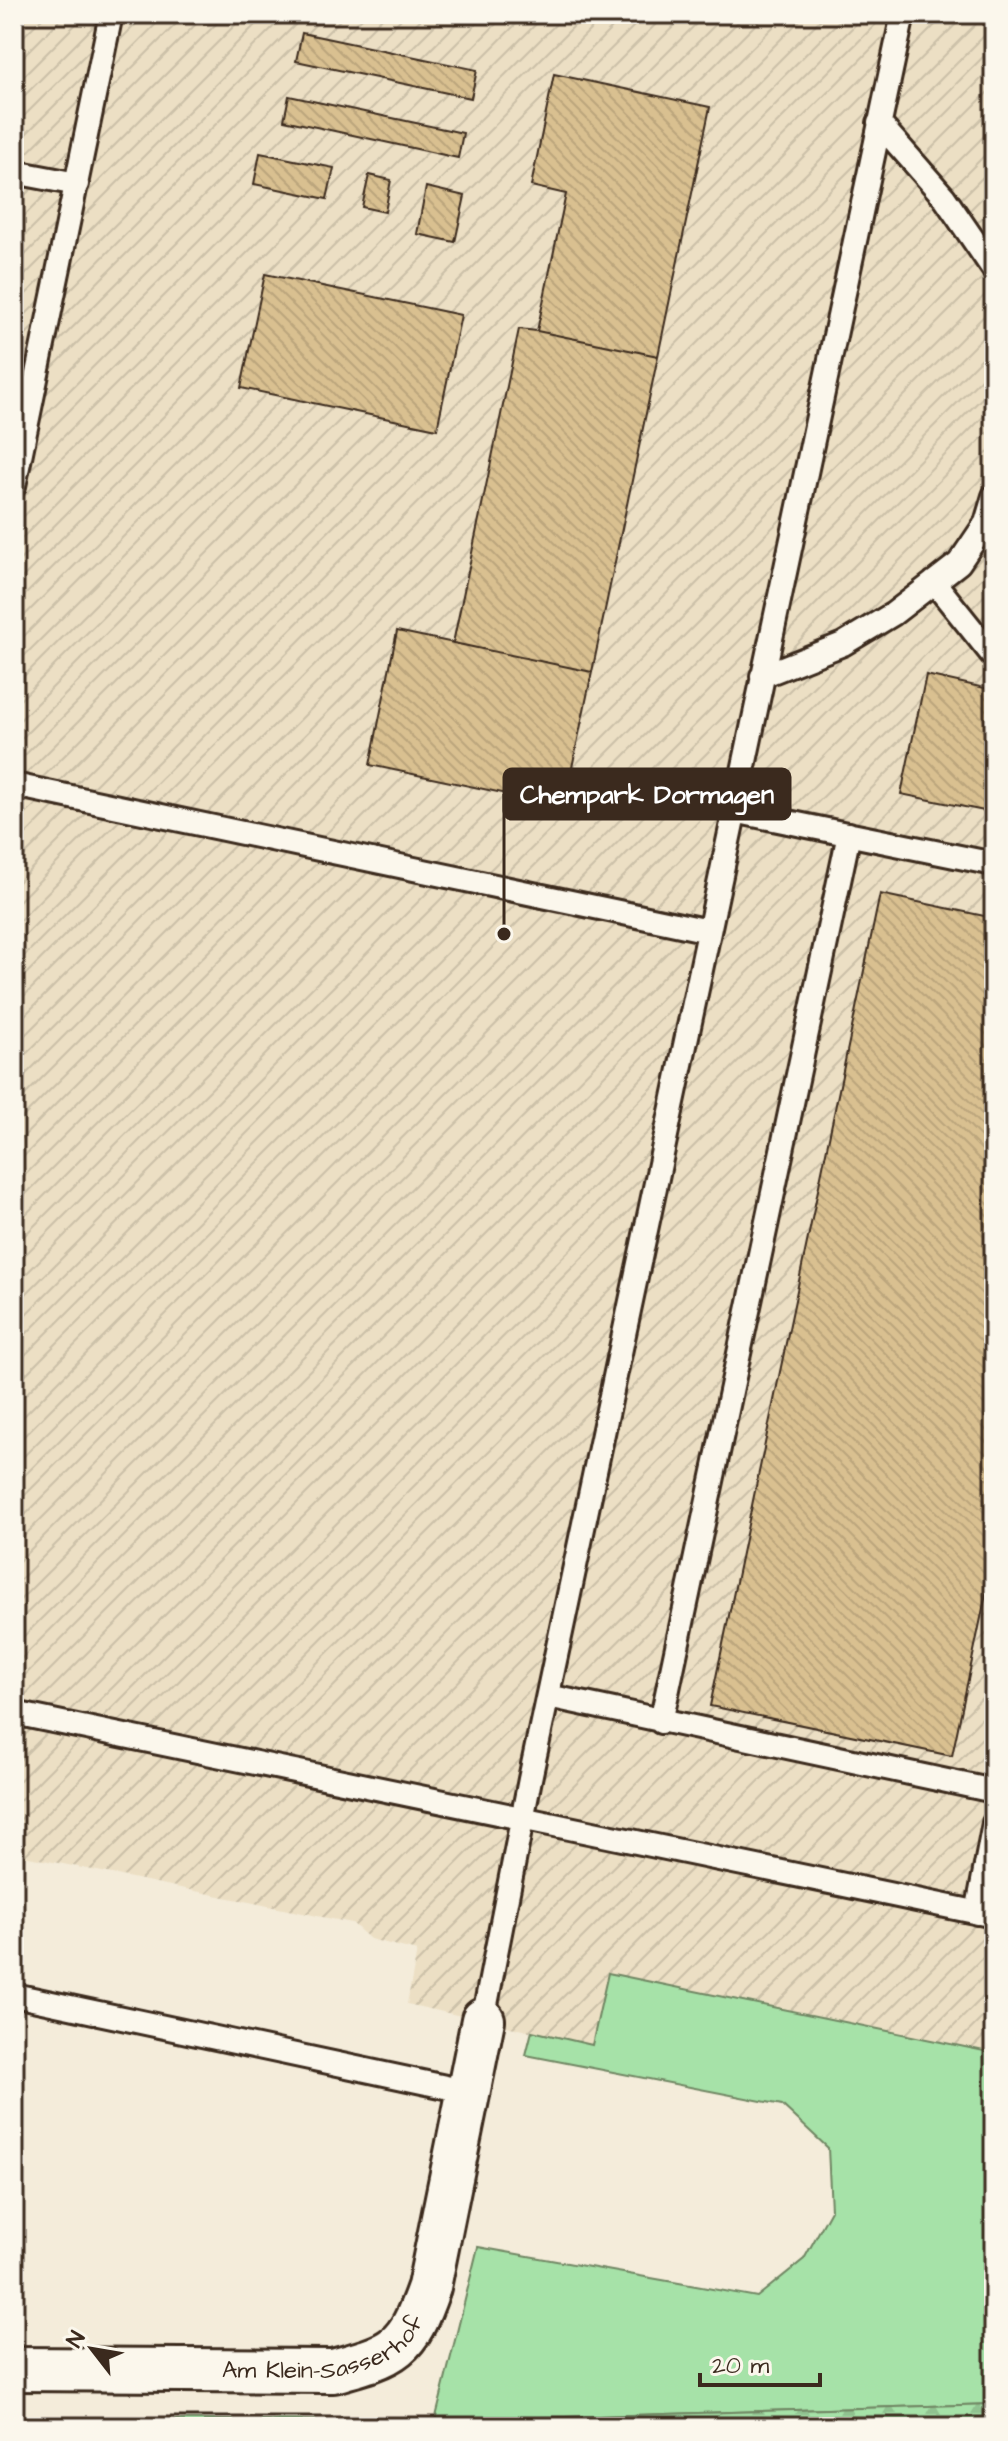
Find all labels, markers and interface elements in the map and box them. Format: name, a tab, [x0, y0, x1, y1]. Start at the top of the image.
callout: Chempark Dormagen	[504, 769, 790, 819]
text: Chempark Dormagen	[520, 777, 774, 816]
street label: Am Klein-Sasserhof	[222, 2308, 433, 2388]
north arrow	[52, 2309, 132, 2389]
text: N	[59, 2325, 93, 2353]
scale bar	[700, 2337, 820, 2387]
text: 20 m	[712, 2349, 769, 2383]

